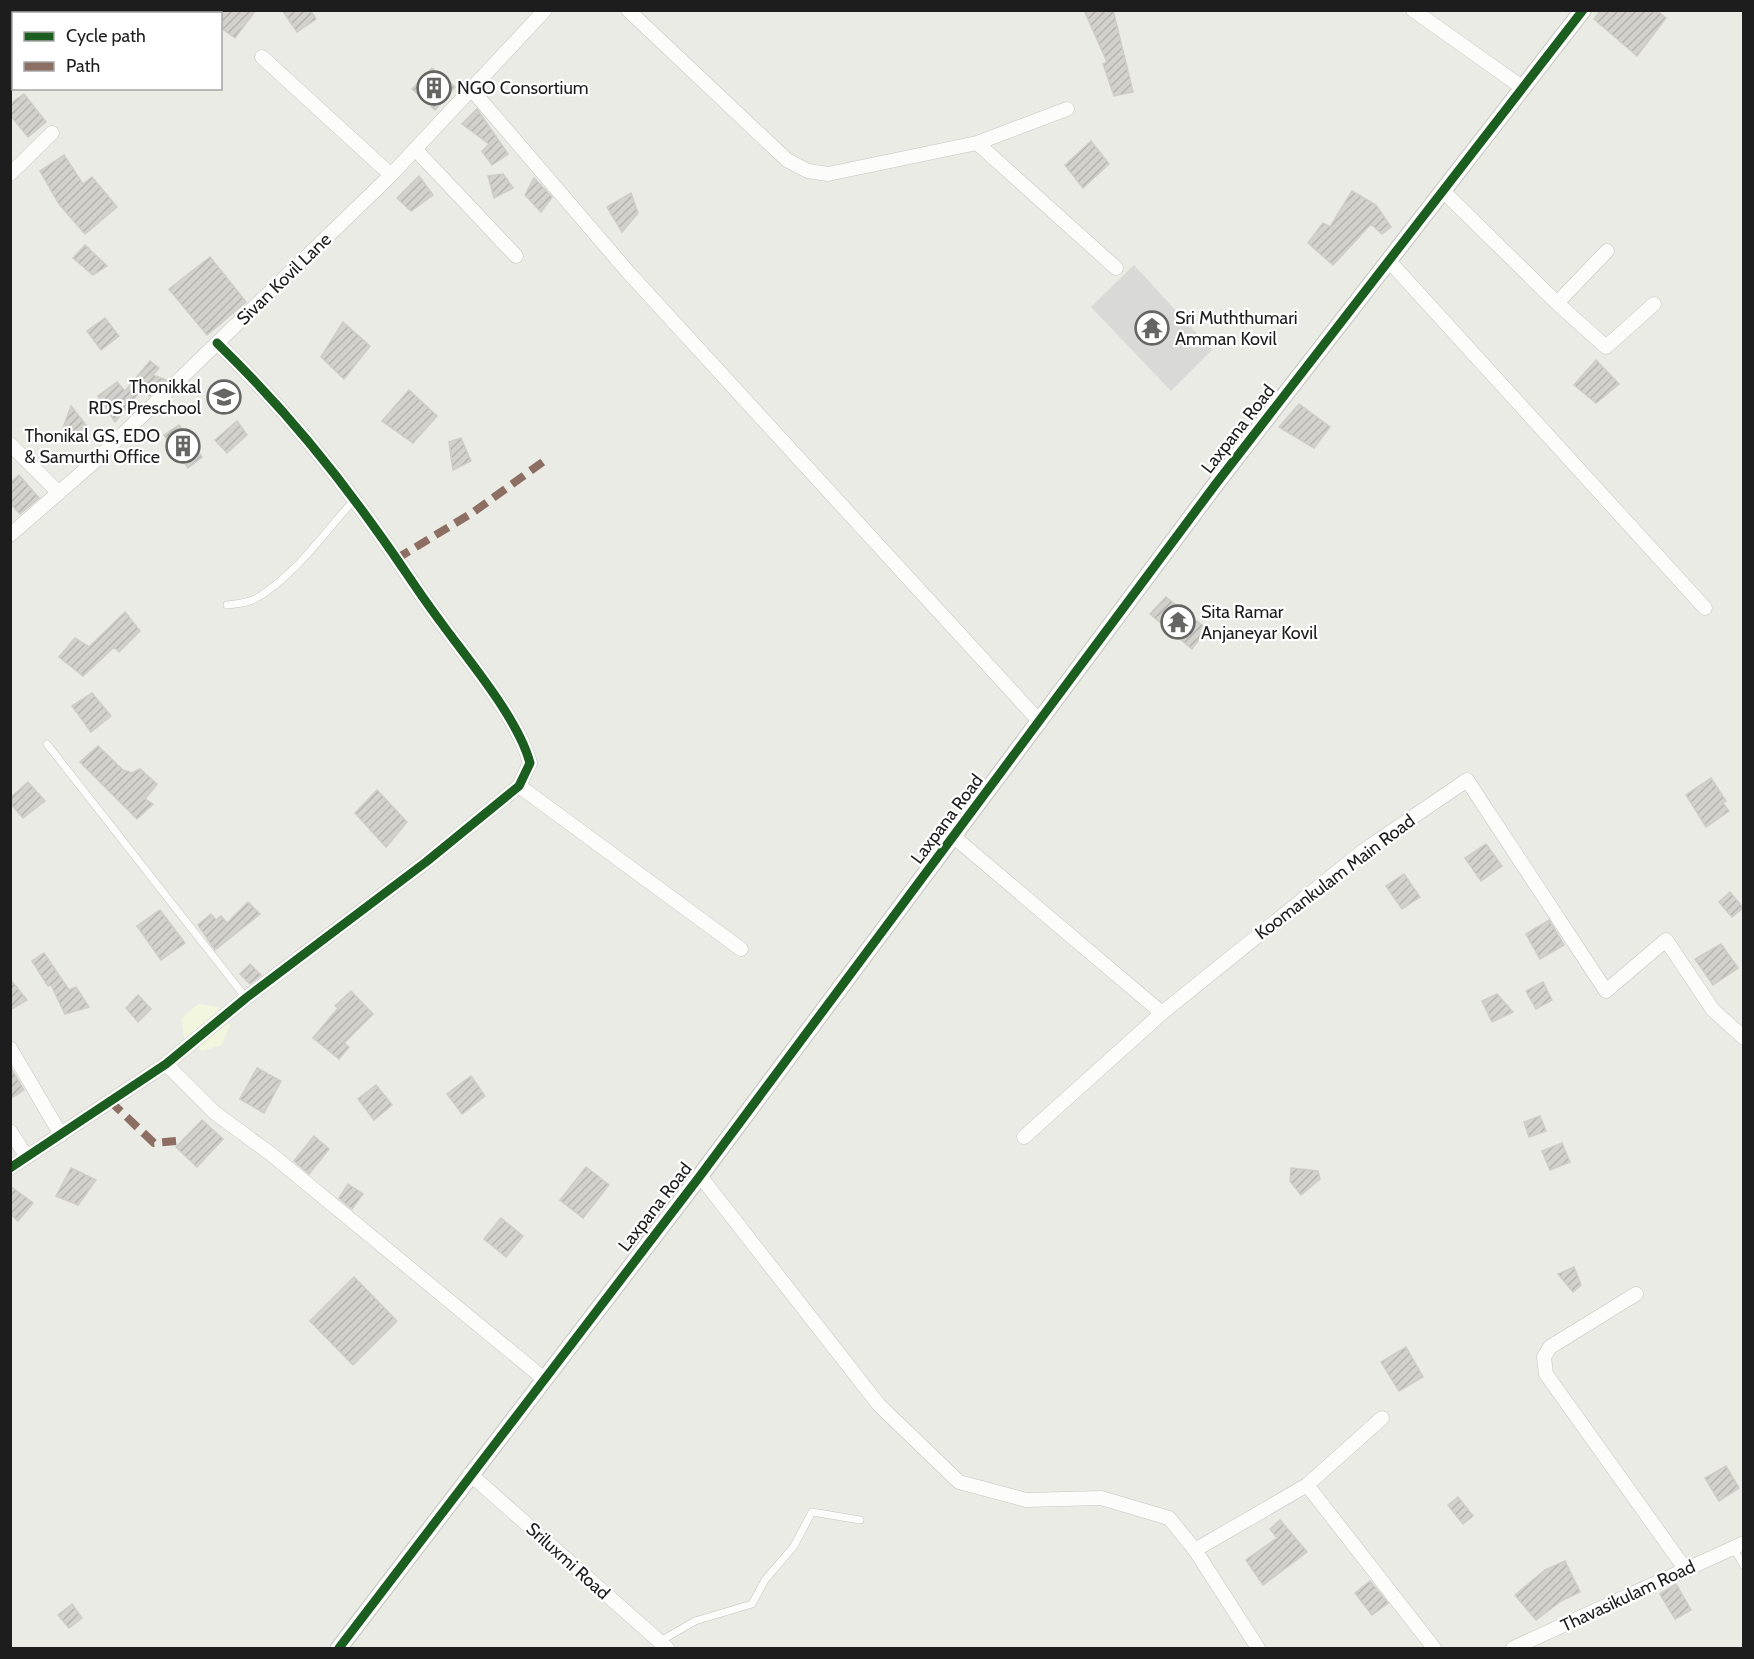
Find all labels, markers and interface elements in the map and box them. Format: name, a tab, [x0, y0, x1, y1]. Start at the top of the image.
legend	[12, 12, 222, 90]
text: Cycle path	[66, 25, 146, 47]
text: Path	[66, 55, 100, 77]
building icon: NGO Consortium	[416, 70, 452, 106]
place label: NGO Consortium	[457, 77, 589, 99]
street label: Sivan Kovil Lane	[232, 228, 336, 330]
place label: Sri Muththumari Amman Kovil	[1175, 307, 1298, 350]
temple icon: Sri Muththumari Amman Kovil	[1134, 310, 1170, 346]
place label: Thonikkal RDS Preschool	[88, 376, 202, 419]
school or university icon: Thonikkal RDS Preschool	[206, 379, 242, 415]
street label: Laxpana Road	[1196, 380, 1280, 478]
place label: Thonikal GS, EDO & Samurthi Office	[24, 425, 160, 468]
building icon: Thonikal GS, EDO & Samurthi Office	[165, 428, 201, 464]
place label: Sita Ramar Anjaneyar Kovil	[1201, 601, 1318, 644]
temple icon: Sita Ramar Anjaneyar Kovil	[1160, 604, 1196, 640]
street label: Laxpana Road	[906, 770, 988, 868]
street label: Koomankulam Main Road	[1251, 810, 1419, 944]
street label: Laxpana Road	[613, 1158, 697, 1256]
street label: Sriluxmi Road	[522, 1518, 614, 1604]
street label: Thavasikulam Road	[1557, 1555, 1699, 1637]

